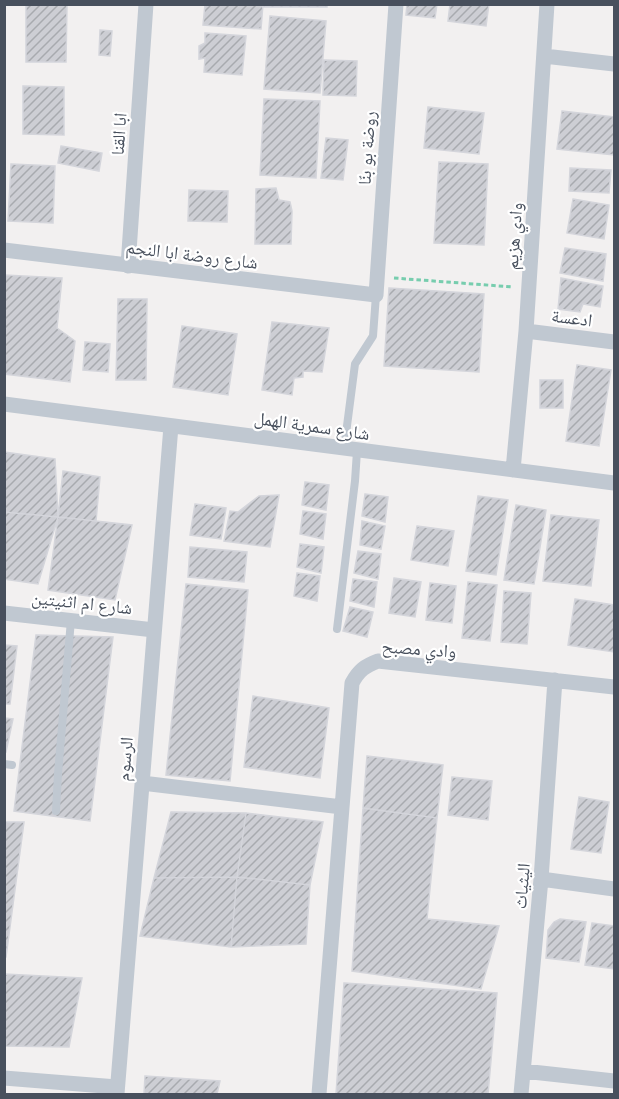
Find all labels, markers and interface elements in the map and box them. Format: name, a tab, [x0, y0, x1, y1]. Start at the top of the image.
street label: روضة بو بنّا	[353, 110, 380, 186]
street label: ابا القنا	[107, 112, 131, 156]
street label: وادي هزيم	[501, 202, 531, 271]
street label: شارع روضة ابا النجم	[124, 236, 259, 275]
street label: ادعسة	[550, 305, 594, 329]
street label: شارع سمرية الهمل	[253, 407, 371, 445]
street label: شارع ام اثنيتين	[30, 587, 133, 620]
street label: وادي مصبح	[381, 635, 457, 666]
street label: الرسوم	[112, 736, 139, 782]
street label: اليثياث	[509, 862, 534, 910]

